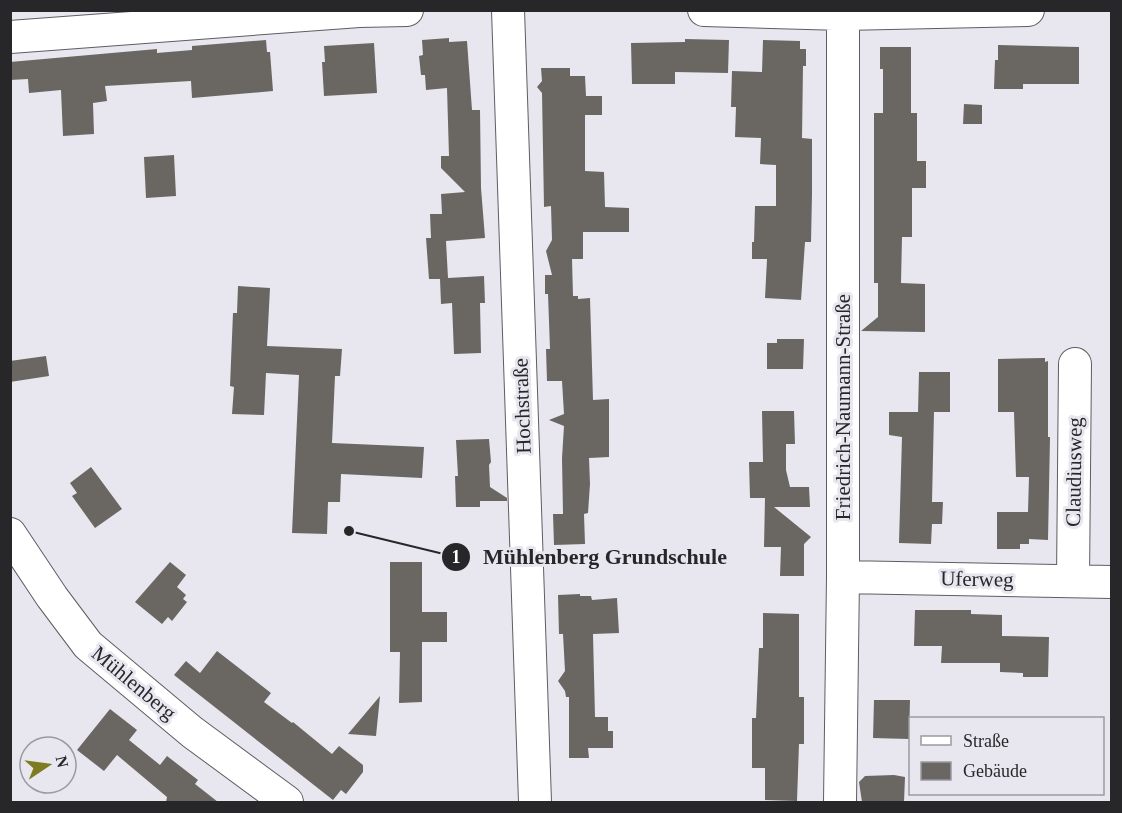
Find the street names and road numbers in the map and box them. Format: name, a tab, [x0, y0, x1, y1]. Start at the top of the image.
street label: Friedrich-Naumann-Straße	[831, 294, 855, 520]
street label: Hochstraße	[508, 358, 536, 454]
street label: Claudiusweg	[1061, 416, 1087, 527]
street label: Uferweg	[940, 566, 1014, 592]
street label: Mühlenberg	[87, 641, 181, 725]

